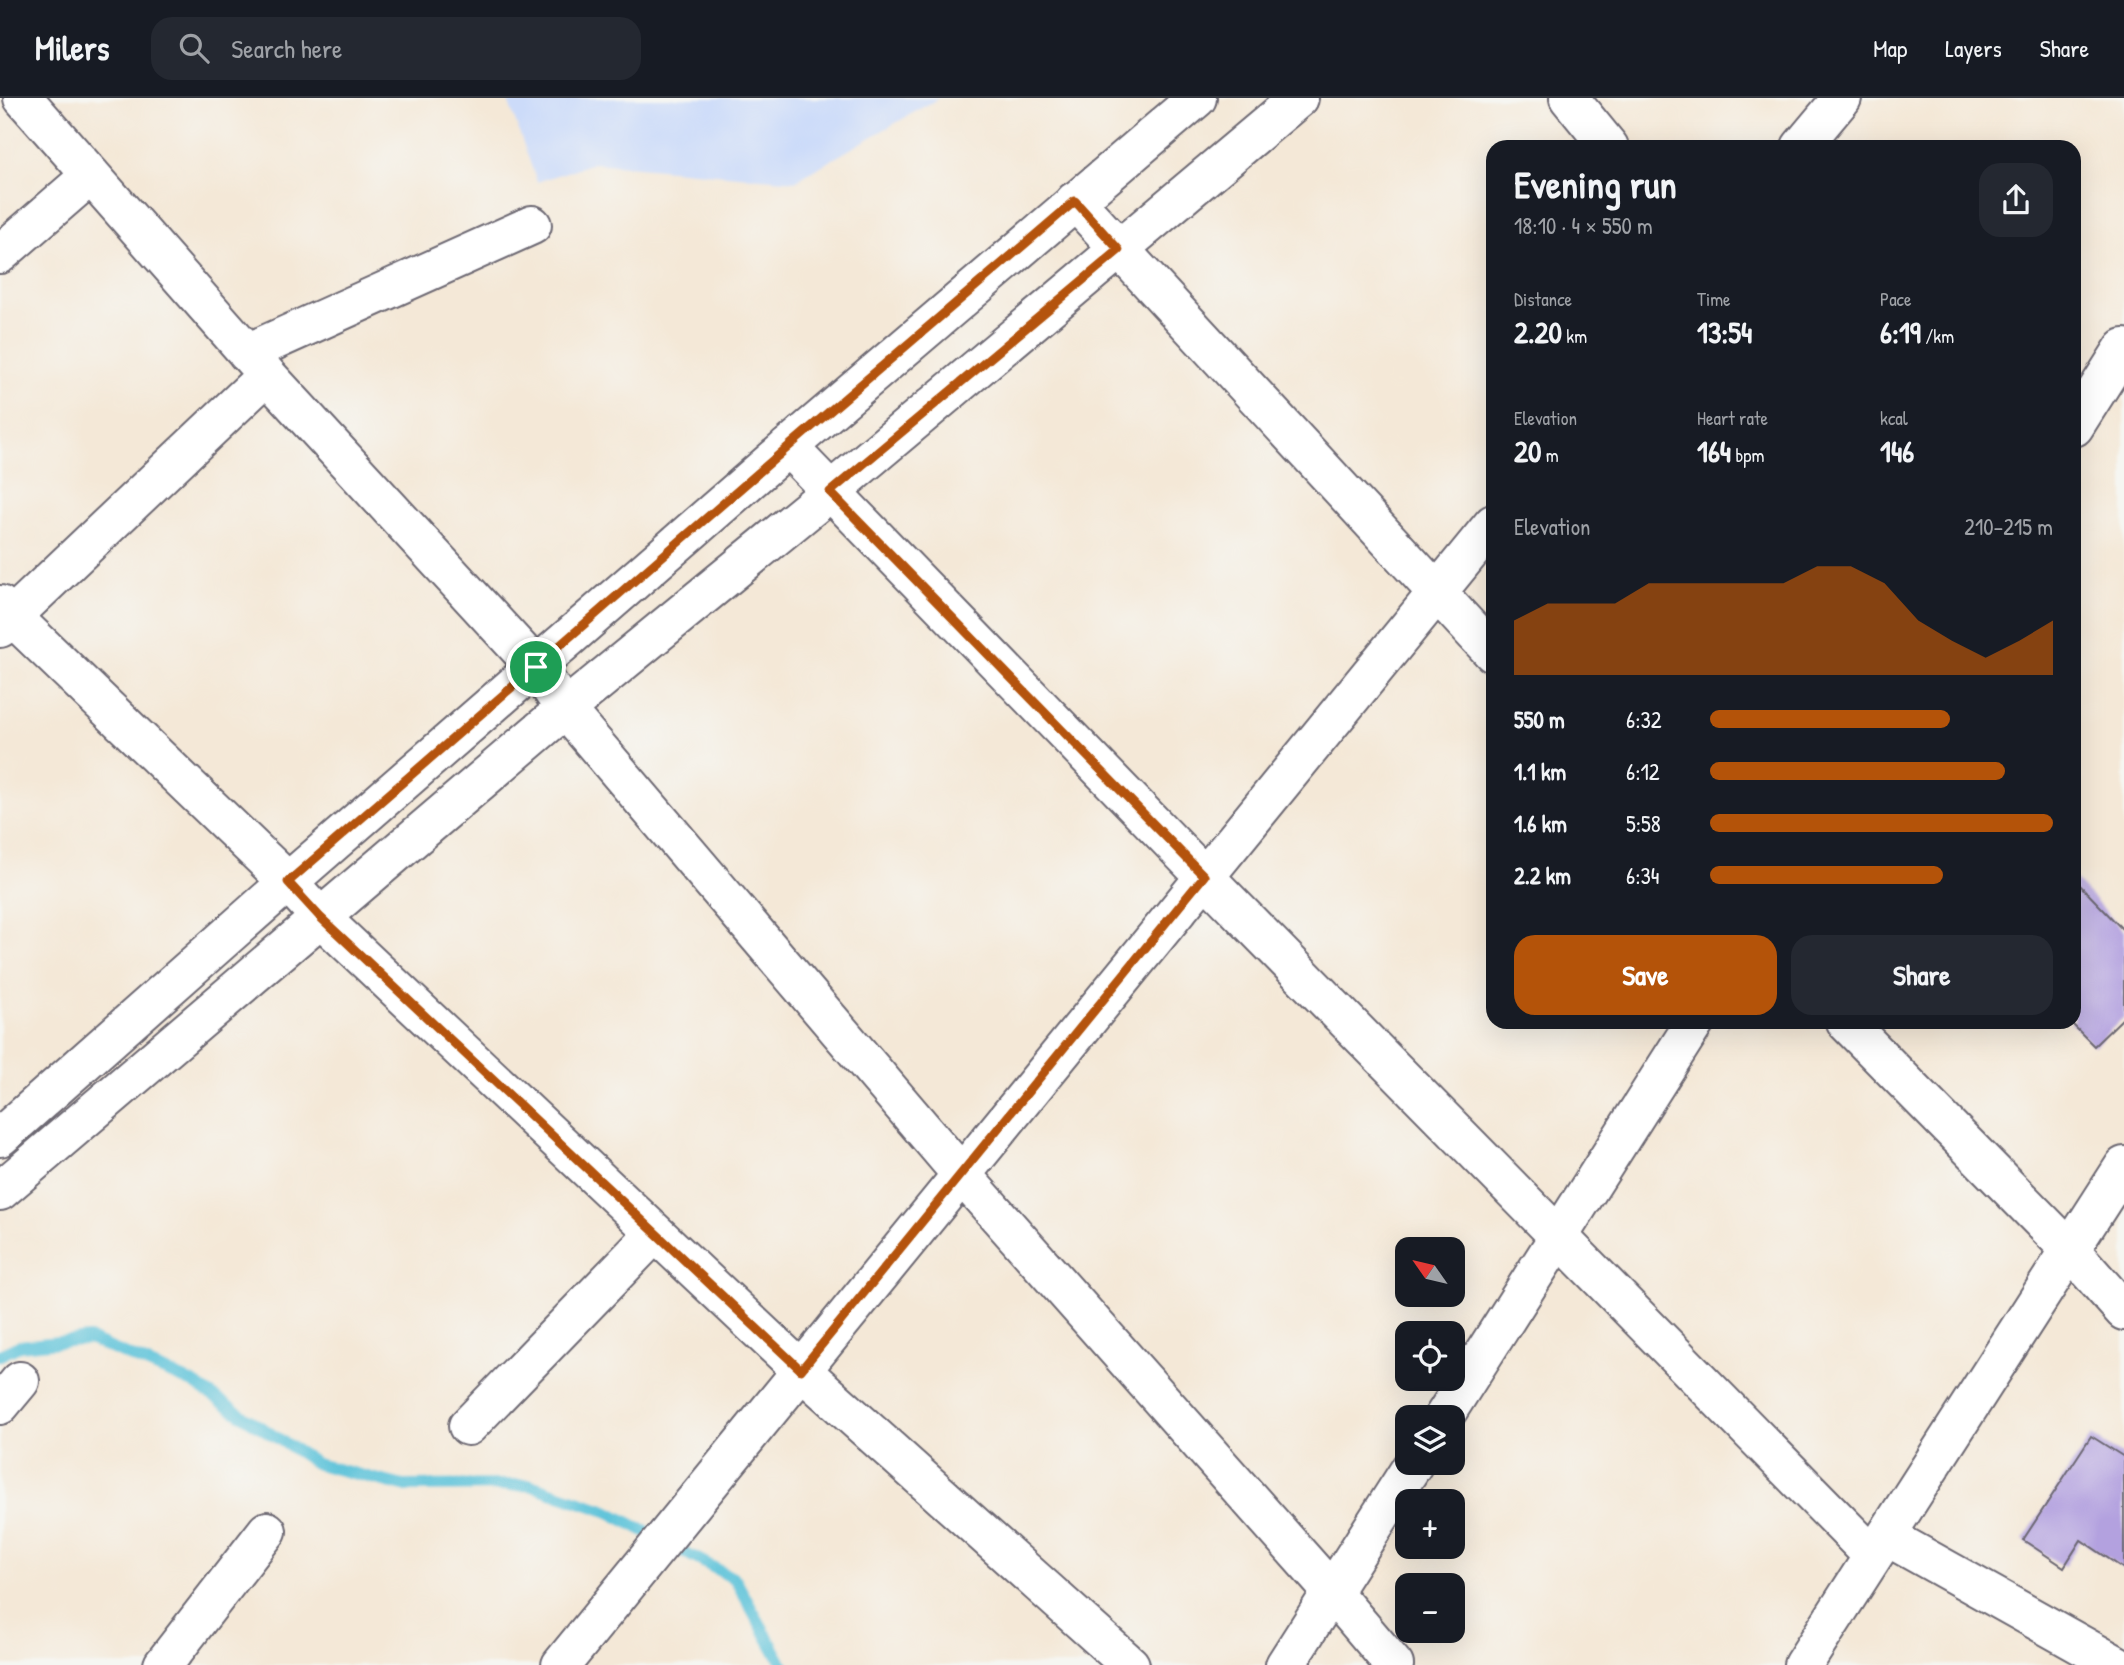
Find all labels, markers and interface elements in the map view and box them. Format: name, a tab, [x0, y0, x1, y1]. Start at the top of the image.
search box	[151, 17, 641, 80]
text: Milers	[35, 26, 109, 70]
icon: search	[175, 29, 213, 67]
text: Search here	[231, 31, 342, 66]
text: Map	[1873, 32, 1907, 64]
text: Layers	[1945, 32, 2002, 64]
text: Share	[2040, 32, 2089, 64]
text: Evening run	[1514, 158, 1677, 210]
button: share	[1979, 163, 2053, 237]
text: 18:10 · 4 × 550 m	[1514, 210, 1653, 241]
text: Distance	[1514, 286, 1572, 312]
text: Time	[1697, 286, 1731, 312]
text: Pace	[1880, 286, 1912, 312]
text: 2.20	[1514, 312, 1562, 352]
text: 13:54	[1697, 312, 1752, 352]
text: 6:19	[1880, 312, 1921, 352]
text: km	[1562, 323, 1587, 349]
text: /km	[1921, 323, 1954, 349]
text: Elevation	[1514, 405, 1577, 431]
text: Heart rate	[1697, 405, 1768, 431]
text: kcal	[1880, 405, 1908, 431]
text: 20	[1514, 431, 1541, 471]
text: 164	[1697, 431, 1731, 471]
text: 146	[1880, 431, 1914, 471]
text: m	[1541, 442, 1559, 468]
text: bpm	[1731, 442, 1764, 468]
text: Elevation	[1514, 511, 1590, 542]
text: 210–215 m	[1964, 511, 2053, 542]
pin	[506, 637, 566, 697]
icon: arrive	[517, 648, 555, 686]
text: 550 m	[1514, 704, 1565, 735]
text: 6:32	[1626, 704, 1662, 735]
text: 1.1 km	[1514, 756, 1566, 787]
text: 6:12	[1626, 756, 1660, 787]
text: 1.6 km	[1514, 808, 1567, 839]
text: 5:58	[1626, 808, 1661, 839]
text: 2.2 km	[1514, 860, 1571, 891]
text: 6:34	[1626, 860, 1659, 891]
button: Save	[1514, 935, 1777, 1015]
button: Share	[1791, 935, 2053, 1015]
north arrow	[1395, 1237, 1465, 1307]
map controls	[1395, 1237, 1465, 1643]
button: locate	[1395, 1321, 1465, 1391]
button: layers	[1395, 1405, 1465, 1475]
button: +	[1395, 1489, 1465, 1559]
button: −	[1395, 1573, 1465, 1643]

